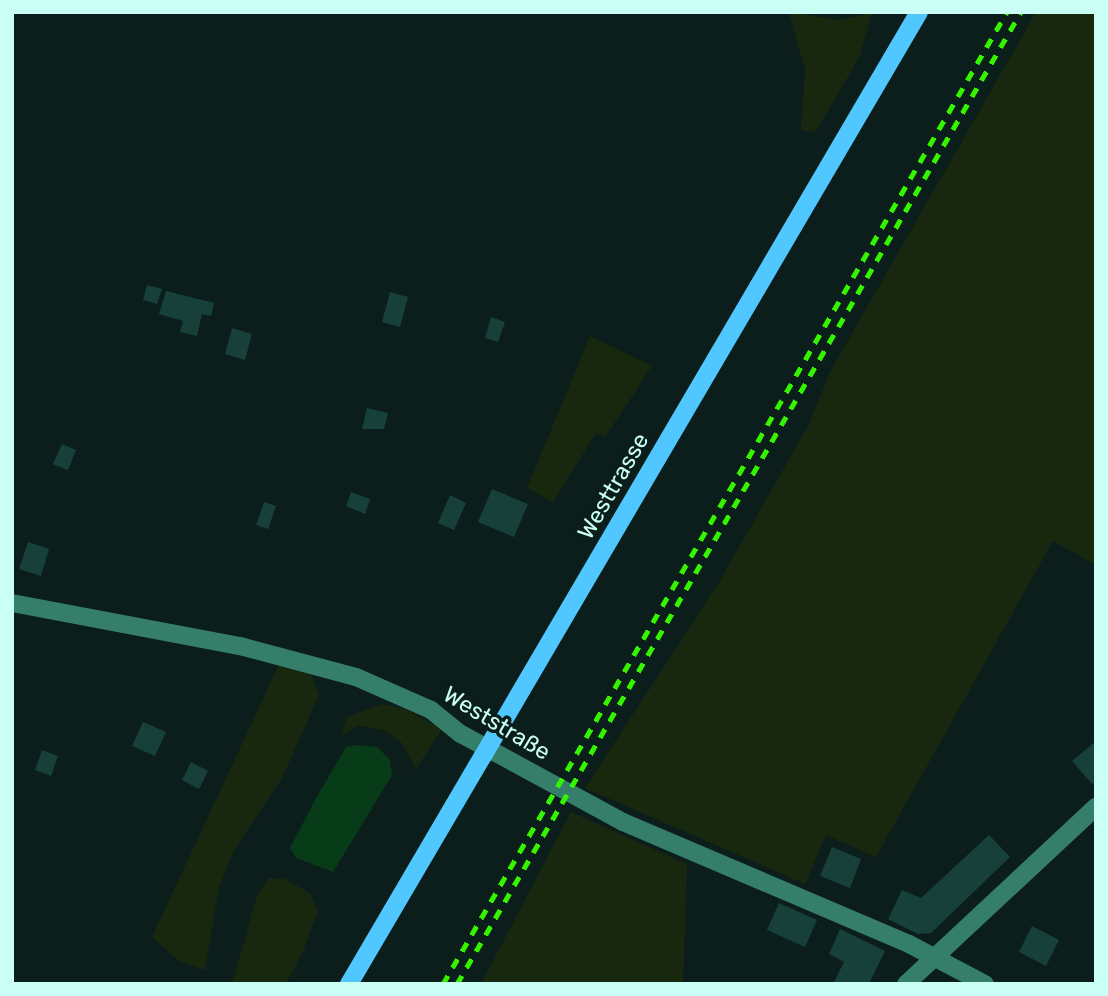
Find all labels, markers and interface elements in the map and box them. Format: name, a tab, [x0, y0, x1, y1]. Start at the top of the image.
street label: Westtrasse	[572, 428, 654, 544]
street label: Weststraße	[439, 680, 555, 766]

